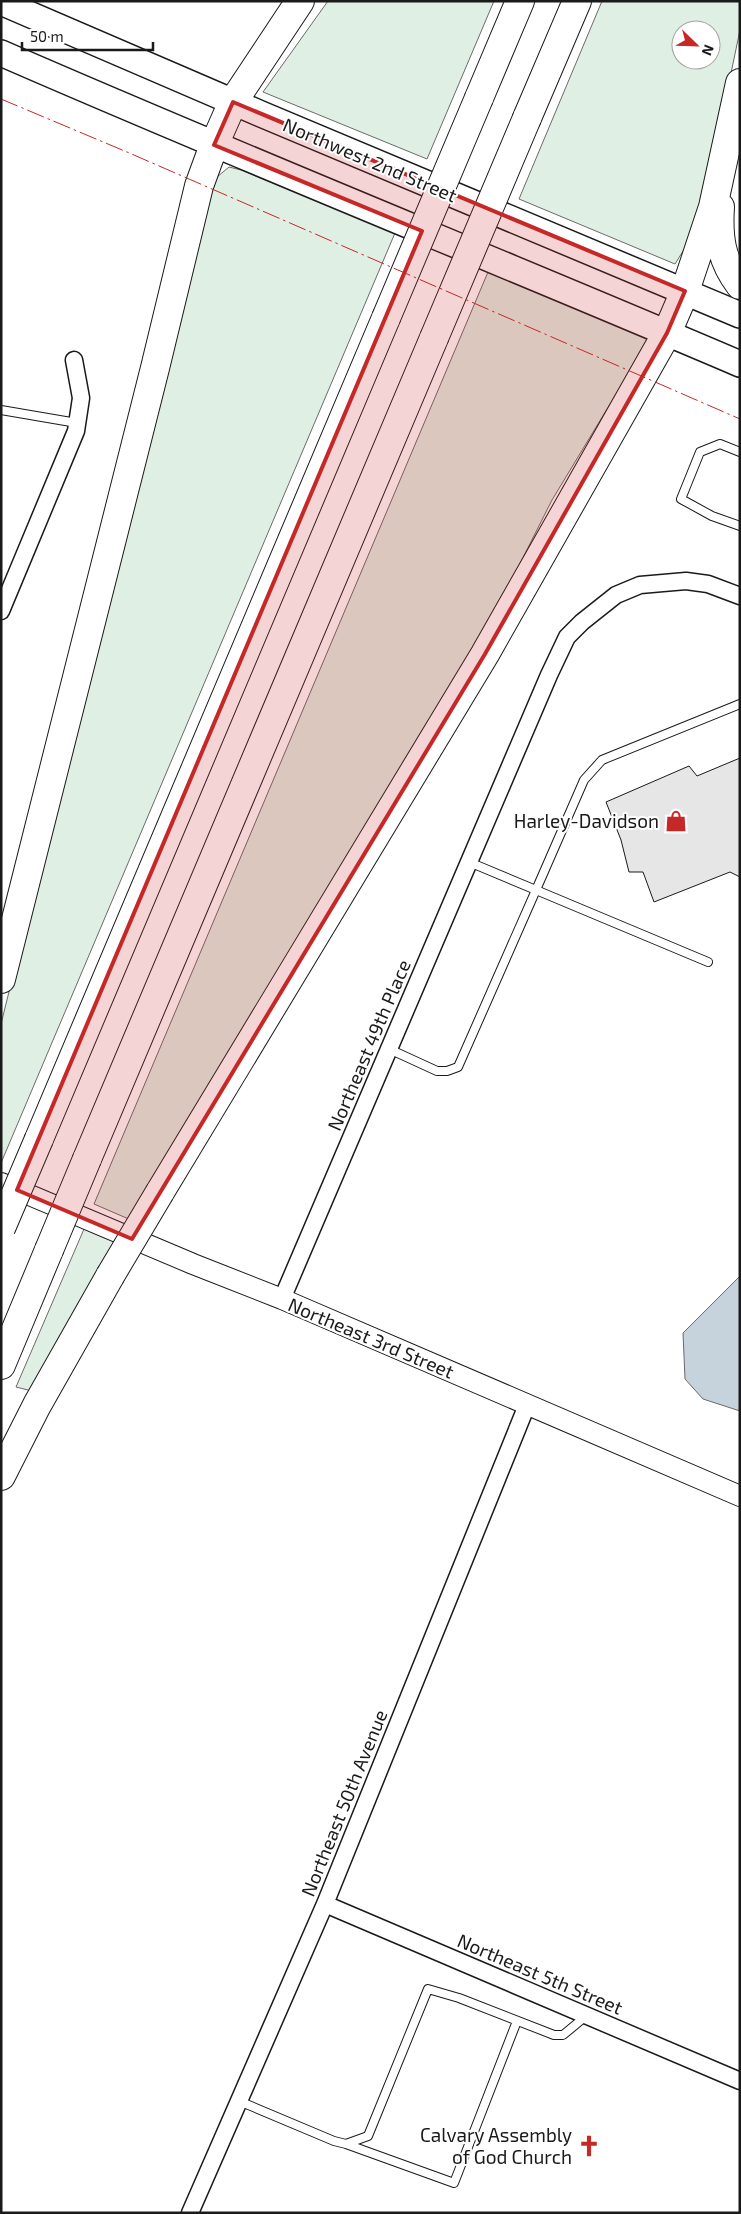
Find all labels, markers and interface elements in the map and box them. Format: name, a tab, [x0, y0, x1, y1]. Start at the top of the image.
scale bar	[22, 20, 154, 52]
north arrow	[671, 20, 721, 70]
text: 50 m	[30, 27, 64, 45]
text: N	[699, 42, 718, 58]
street label: Northwest 2nd Street	[280, 112, 461, 207]
shop icon: Harley-Davidson	[663, 808, 689, 834]
place label: Harley-Davidson	[514, 809, 659, 832]
street label: Northeast 49th Place	[322, 956, 415, 1134]
street label: Northeast 3rd Street	[285, 1292, 458, 1383]
street label: Northeast 50th Avenue	[296, 1706, 392, 1899]
street label: Northeast 5th Street	[454, 1928, 626, 2019]
place label: Calvary Assembly of God Church	[420, 2123, 572, 2168]
church icon: Calvary Assembly of God Church	[576, 2133, 602, 2159]

